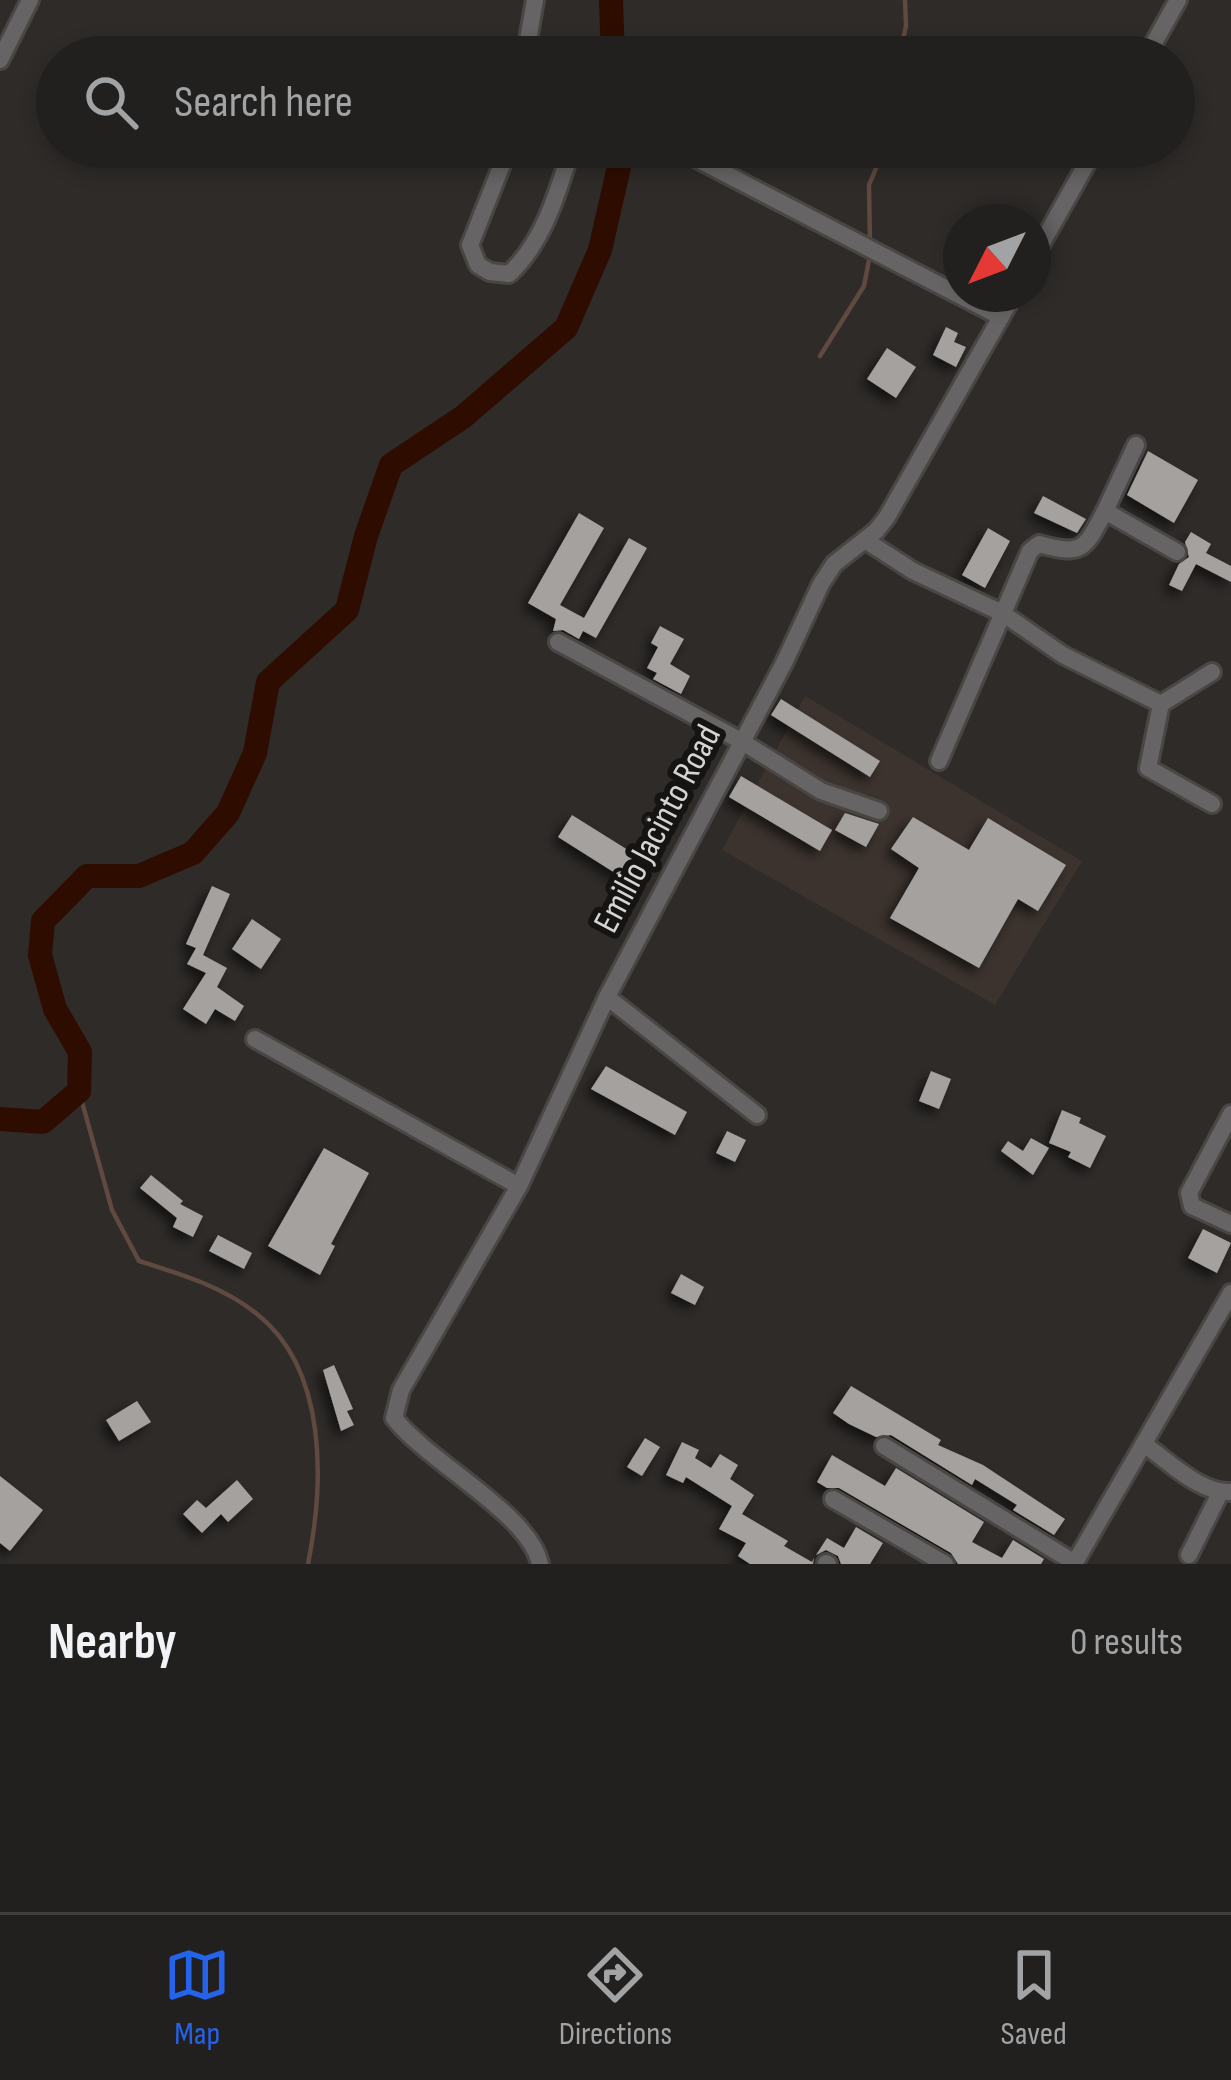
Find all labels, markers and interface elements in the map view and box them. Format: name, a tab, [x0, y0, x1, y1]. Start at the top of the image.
search box	[36, 36, 1195, 168]
icon: search	[78, 69, 144, 135]
text: Search here	[174, 75, 353, 130]
north arrow	[943, 204, 1051, 312]
street label: Emilio Jacinto Road	[585, 718, 731, 940]
text: Nearby	[48, 1612, 177, 1673]
text: 0 results	[1070, 1619, 1183, 1666]
tab: Map	[164, 1942, 230, 2054]
tab: Directions	[559, 1942, 672, 2054]
tab: Saved	[1001, 1942, 1067, 2054]

